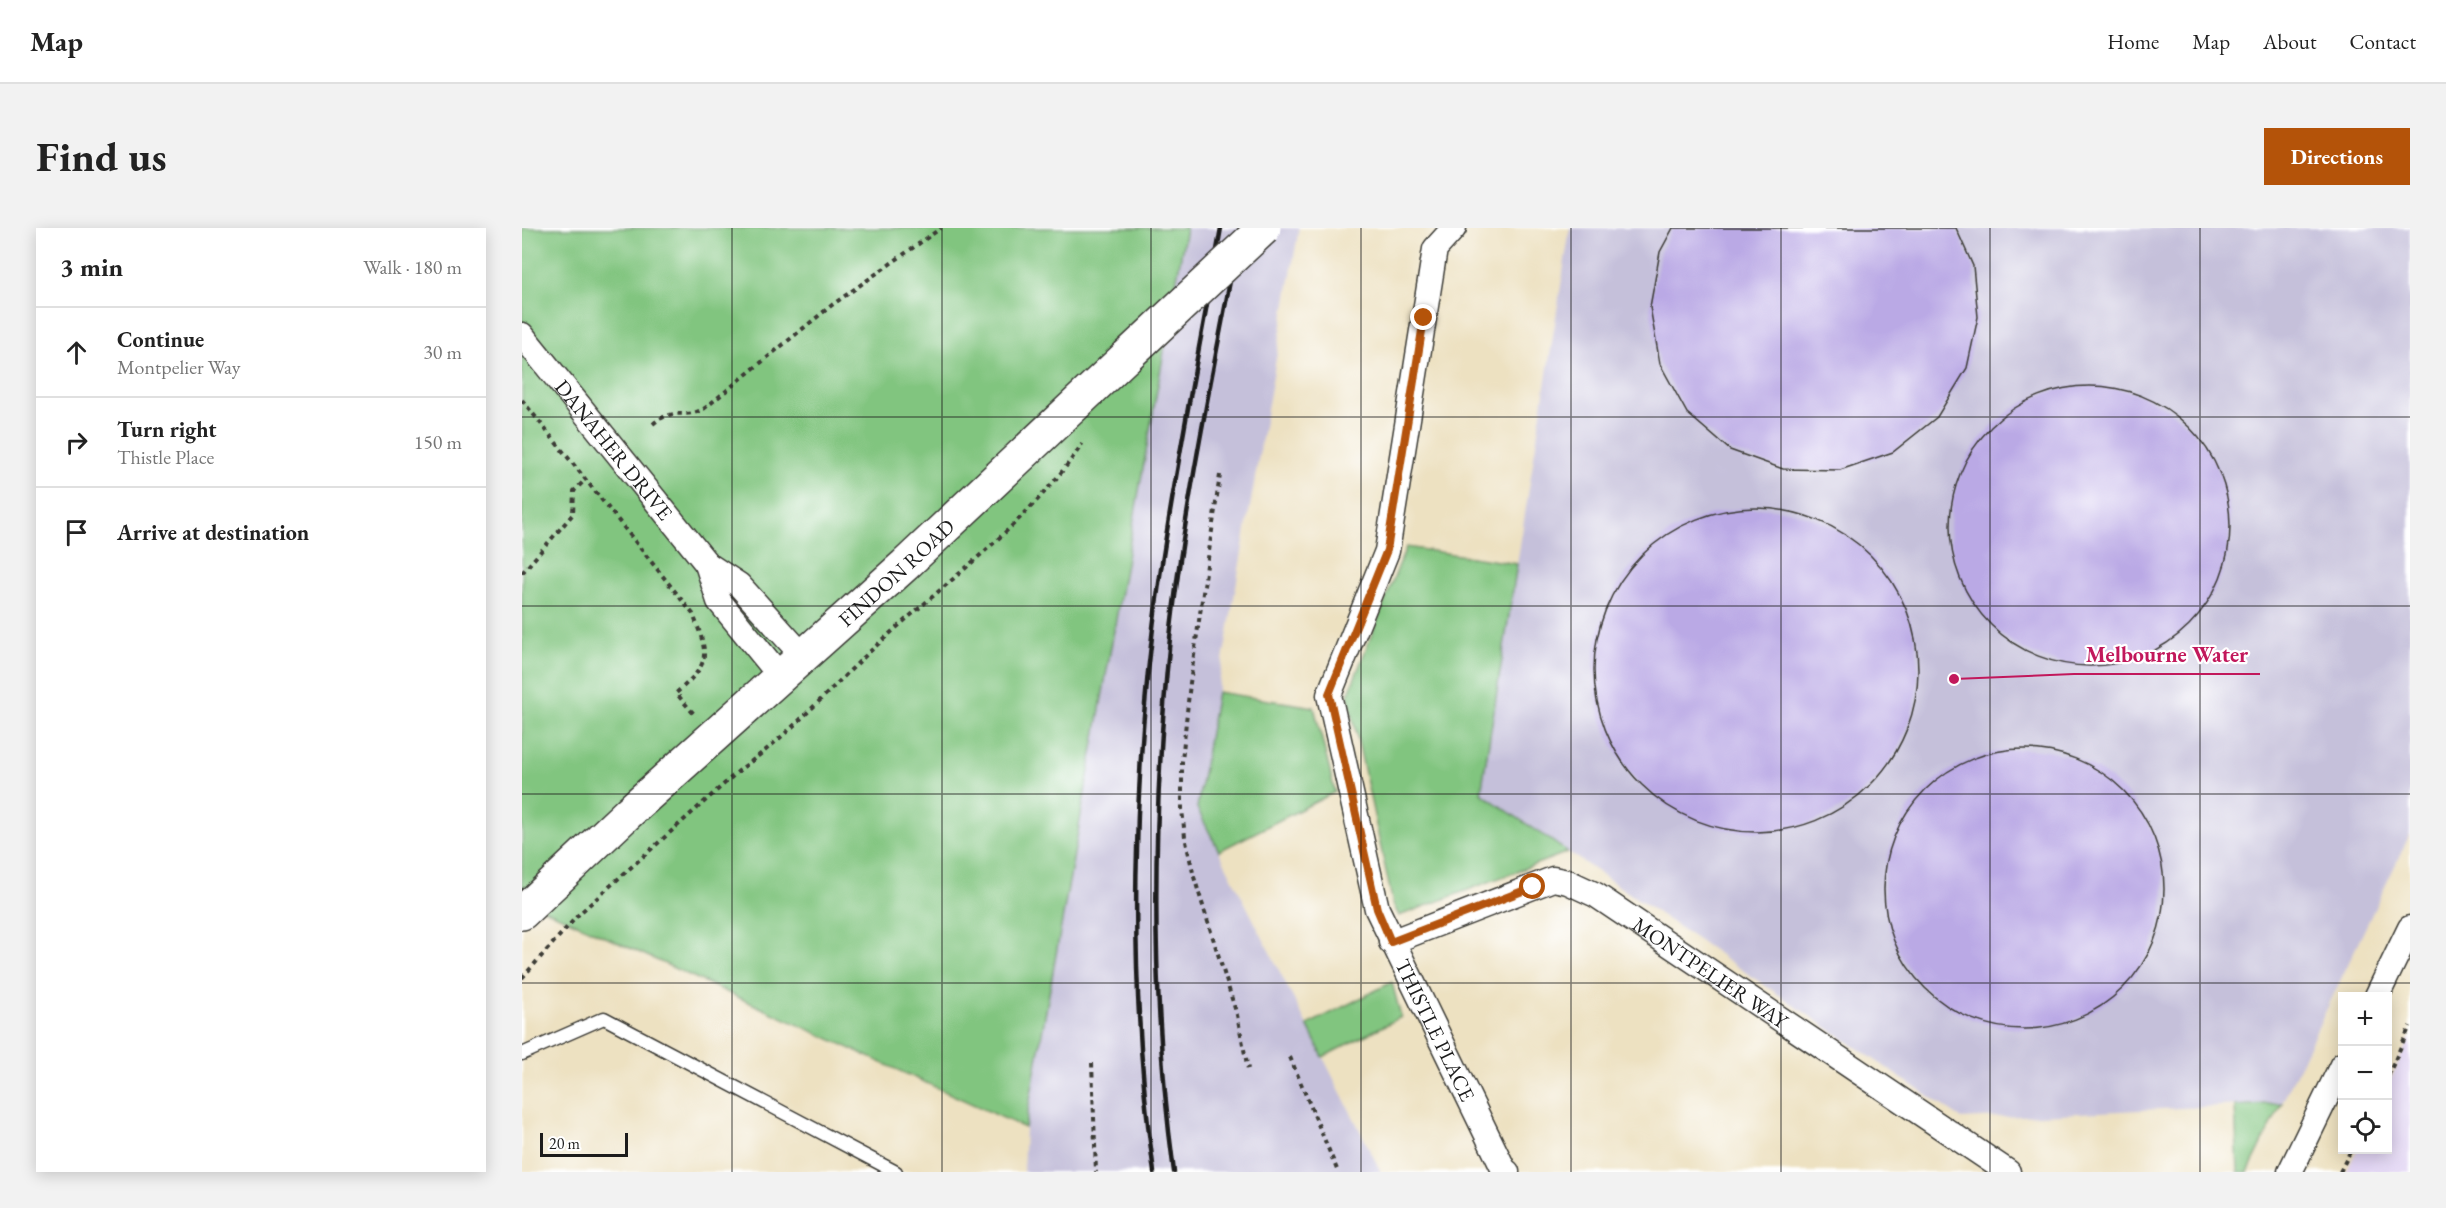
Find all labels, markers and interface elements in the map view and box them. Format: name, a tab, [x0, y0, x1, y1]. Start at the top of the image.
text: Map	[30, 23, 83, 59]
text: Home	[2107, 28, 2159, 55]
text: Map	[2192, 28, 2230, 55]
text: About	[2263, 28, 2316, 55]
text: Contact	[2349, 28, 2416, 55]
button: Directions	[2264, 128, 2410, 185]
text: Find us	[36, 129, 167, 184]
text: 3 min	[60, 250, 123, 284]
text: Walk · 180 m	[363, 254, 462, 280]
route end	[1410, 304, 1436, 330]
text: Continue	[117, 325, 204, 354]
icon: ahead	[60, 336, 93, 369]
text: 30 m	[423, 339, 462, 365]
text: Montpelier Way	[117, 354, 241, 380]
street label: DANAHER DRIVE	[550, 374, 679, 525]
text: Turn right	[117, 415, 216, 444]
icon: right	[60, 426, 93, 459]
text: 150 m	[414, 429, 462, 455]
text: Thistle Place	[117, 444, 214, 470]
street label: FINDON ROAD	[832, 512, 960, 632]
icon: arrive	[60, 516, 93, 549]
text: Arrive at destination	[117, 518, 309, 547]
callout: Melbourne Water	[2074, 634, 2260, 674]
text: Melbourne Water	[2086, 640, 2249, 669]
route start	[1519, 873, 1545, 899]
street label: MONTPELIER WAY	[1628, 910, 1795, 1035]
street label: THISTLE PLACE	[1390, 954, 1482, 1105]
map controls	[2338, 992, 2392, 1154]
button: +	[2338, 992, 2392, 1046]
button: −	[2338, 1046, 2392, 1100]
button: locate	[2338, 1100, 2392, 1154]
scale bar	[540, 1130, 628, 1158]
text: 20 m	[549, 1133, 580, 1154]

